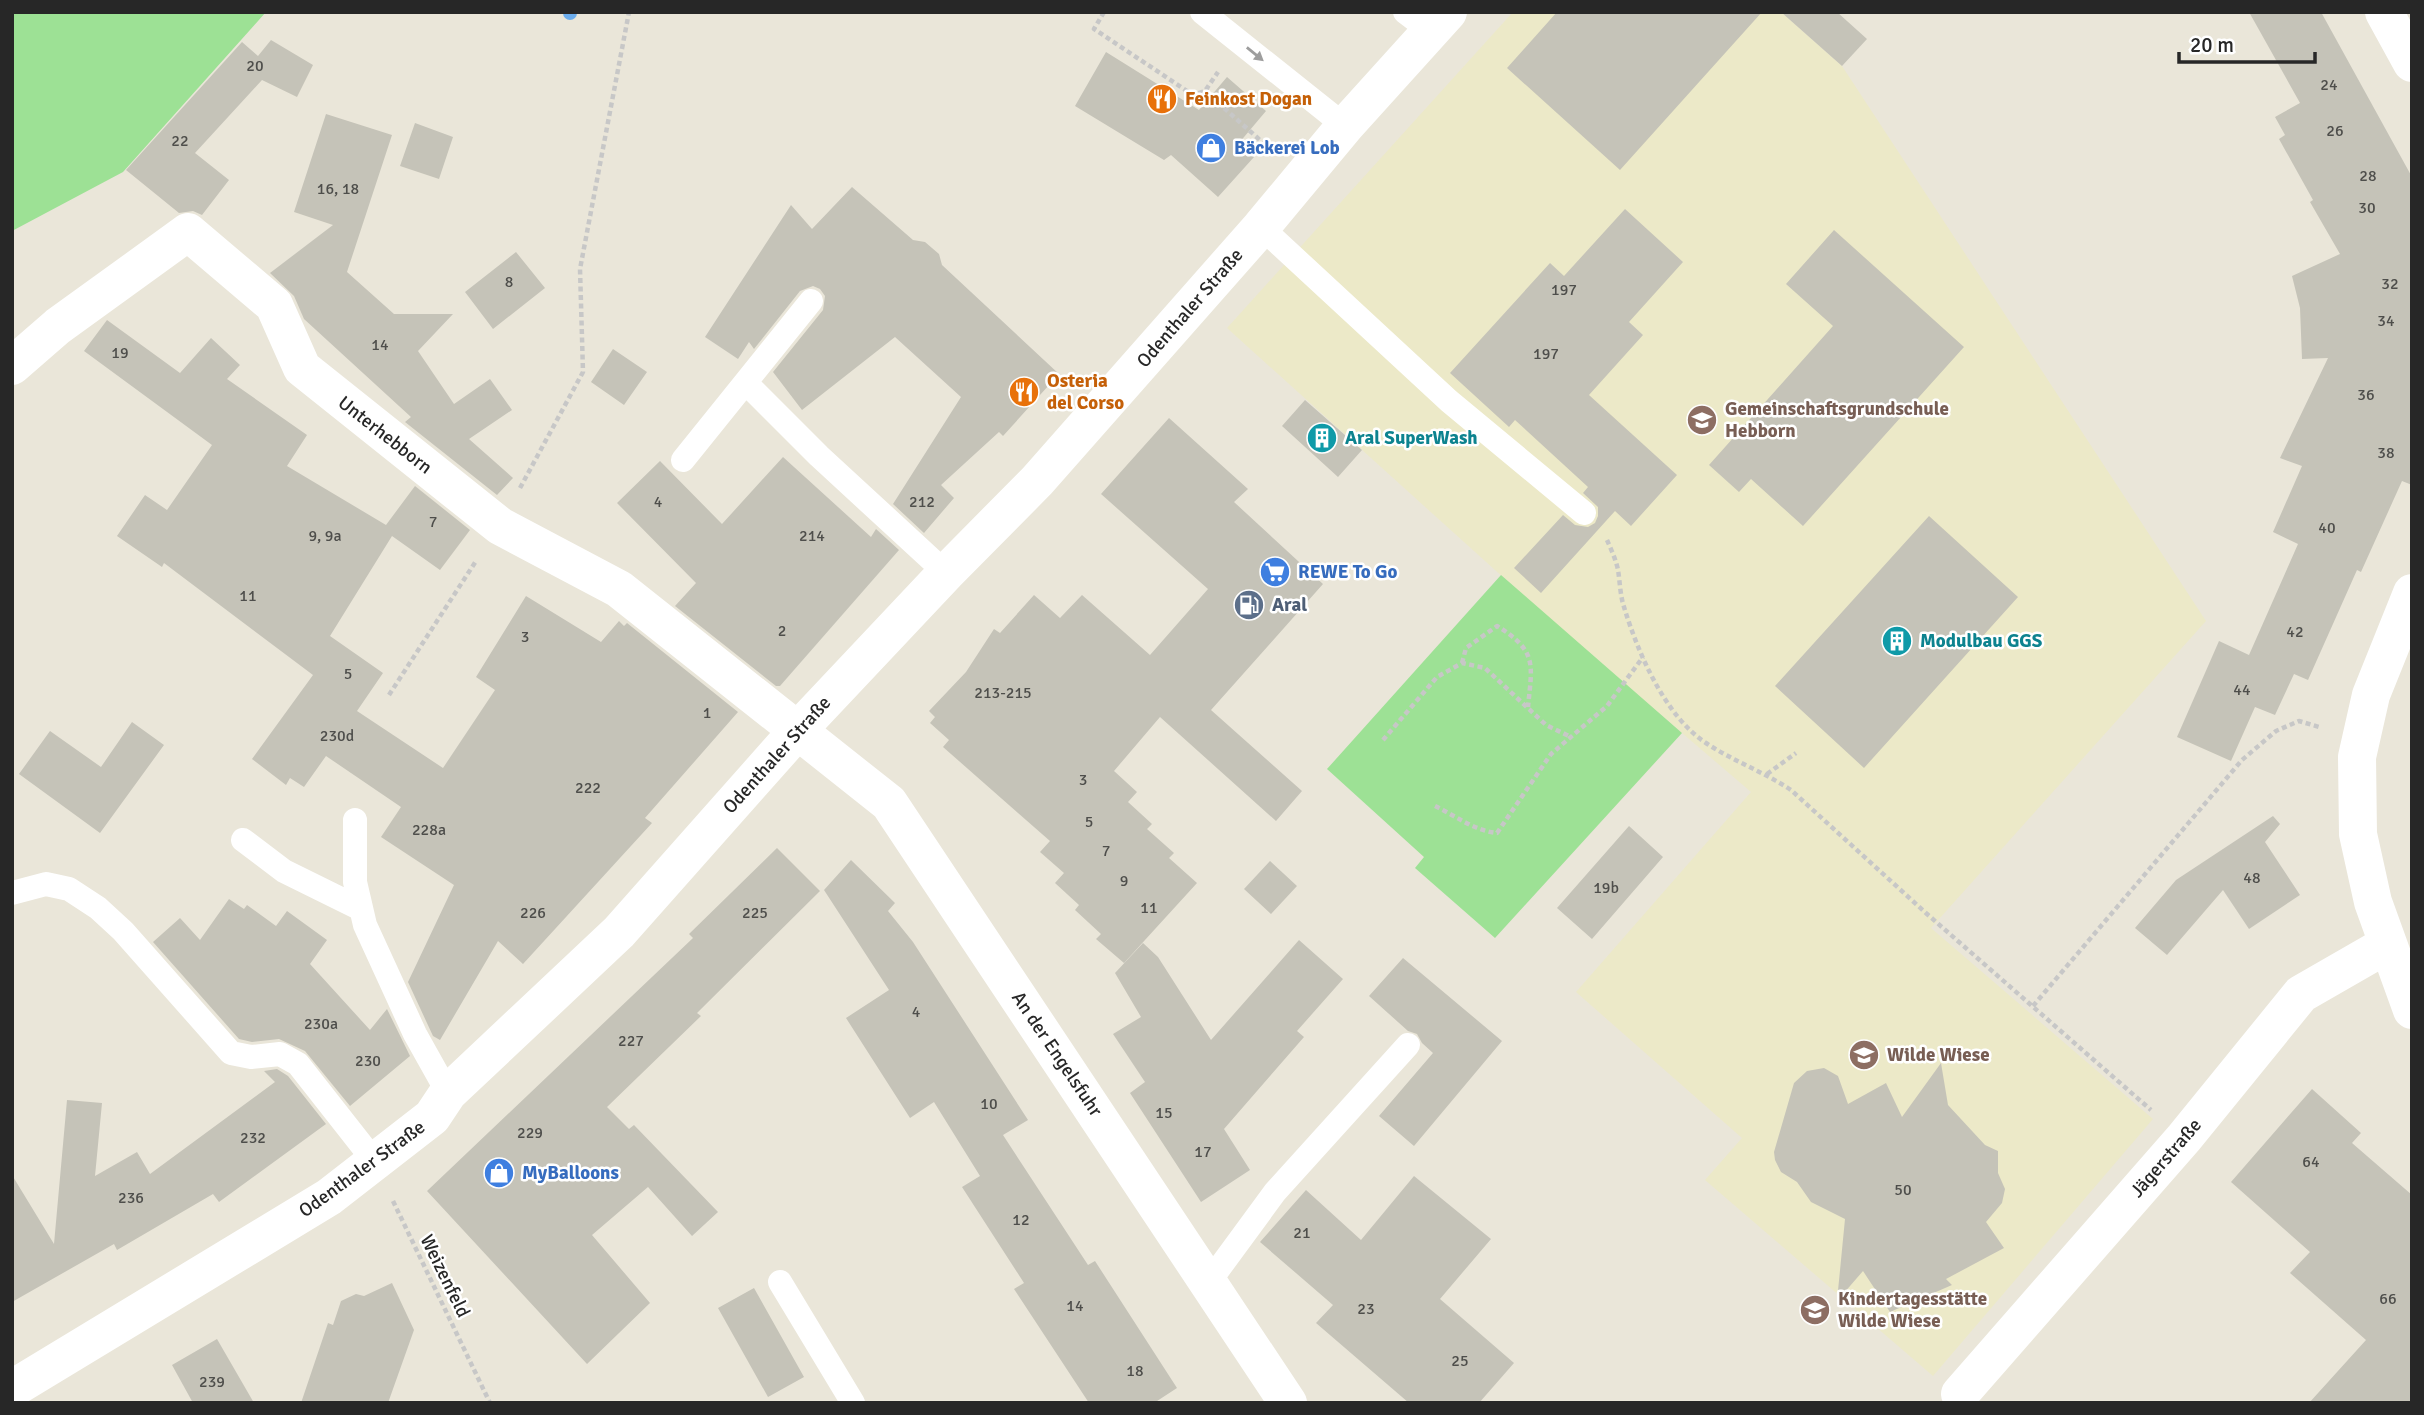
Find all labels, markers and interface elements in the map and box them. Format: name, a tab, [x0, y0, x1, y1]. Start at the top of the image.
scale bar	[2179, 21, 2316, 65]
text: 20 m	[2190, 32, 2234, 58]
one-way arrow	[1245, 47, 1263, 62]
house number: 20	[246, 56, 264, 76]
house number: 24	[2320, 75, 2338, 95]
restaurant icon: Feinkost Dogan	[1145, 82, 1179, 116]
place label: Feinkost Dogan	[1185, 87, 1312, 111]
house number: 26	[2326, 121, 2344, 141]
house number: 22	[171, 131, 189, 151]
shop icon: Bäckerei Lob	[1194, 131, 1228, 165]
place label: Bäckerei Lob	[1234, 136, 1340, 160]
house number: 28	[2359, 166, 2377, 186]
house number: 16, 18	[317, 179, 359, 199]
house number: 30	[2358, 198, 2376, 218]
street label: Odenthaler Straße	[1132, 243, 1248, 373]
house number: 8	[505, 272, 513, 292]
house number: 32	[2381, 274, 2399, 294]
house number: 197	[1551, 280, 1577, 300]
house number: 34	[2377, 311, 2395, 331]
house number: 14	[371, 335, 389, 355]
house number: 19	[111, 343, 129, 363]
house number: 197	[1533, 344, 1559, 364]
place label: Osteria del Corso	[1047, 369, 1124, 415]
restaurant icon: Osteria del Corso	[1007, 375, 1041, 409]
house number: 36	[2357, 385, 2375, 405]
street label: Unterhebborn	[333, 391, 437, 479]
place label: Gemeinschaftsgrundschule Hebborn	[1725, 397, 1949, 443]
school or university icon: Gemeinschaftsgrundschule Hebborn	[1685, 403, 1719, 437]
building icon: Aral SuperWash	[1305, 421, 1339, 455]
place label: Aral SuperWash	[1345, 426, 1478, 450]
house number: 38	[2377, 443, 2395, 463]
house number: 4	[654, 492, 663, 512]
house number: 212	[909, 492, 935, 512]
house number: 7	[429, 512, 437, 532]
house number: 40	[2318, 518, 2336, 538]
house number: 9, 9a	[308, 526, 342, 546]
house number: 214	[799, 526, 825, 546]
supermarket icon: REWE To Go	[1258, 555, 1292, 589]
place label: REWE To Go	[1298, 560, 1397, 584]
house number: 11	[239, 586, 257, 606]
fuel station icon: Aral	[1232, 588, 1266, 622]
place label: Aral	[1272, 593, 1307, 617]
house number: 2	[778, 621, 786, 641]
house number: 42	[2286, 622, 2304, 642]
building icon: Modulbau GGS	[1880, 624, 1914, 658]
house number: 3	[521, 627, 529, 647]
place label: Modulbau GGS	[1920, 629, 2043, 653]
house number: 5	[344, 664, 352, 684]
house number: 44	[2233, 680, 2251, 700]
house number: 213-215	[974, 683, 1032, 703]
street label: Odenthaler Straße	[718, 691, 836, 819]
house number: 1	[703, 703, 711, 723]
house number: 230d	[320, 726, 354, 746]
house number: 3	[1079, 770, 1087, 790]
house number: 222	[575, 778, 601, 798]
house number: 5	[1085, 812, 1093, 832]
house number: 228a	[412, 820, 446, 840]
house number: 7	[1102, 841, 1110, 861]
house number: 48	[2243, 868, 2261, 888]
house number: 9	[1120, 871, 1128, 891]
house number: 19b	[1593, 878, 1619, 898]
house number: 11	[1140, 898, 1158, 918]
house number: 226	[520, 903, 546, 923]
house number: 225	[742, 903, 768, 923]
street label: An der Engelsfuhr	[1006, 987, 1108, 1121]
house number: 4	[912, 1002, 921, 1022]
house number: 230a	[304, 1014, 338, 1034]
house number: 227	[618, 1031, 644, 1051]
school or university icon: Wilde Wiese	[1847, 1038, 1881, 1072]
place label: Wilde Wiese	[1887, 1043, 1990, 1067]
house number: 230	[355, 1051, 381, 1071]
house number: 10	[980, 1094, 998, 1114]
house number: 15	[1155, 1103, 1173, 1123]
street label: Jägerstraße	[2125, 1114, 2207, 1202]
street label: Odenthaler Straße	[294, 1115, 430, 1223]
house number: 229	[517, 1123, 543, 1143]
house number: 232	[240, 1128, 266, 1148]
house number: 17	[1194, 1142, 1212, 1162]
house number: 64	[2302, 1152, 2320, 1172]
shop icon: MyBalloons	[482, 1156, 516, 1190]
place label: MyBalloons	[522, 1161, 619, 1185]
house number: 50	[1894, 1180, 1912, 1200]
house number: 236	[118, 1188, 144, 1208]
house number: 12	[1012, 1210, 1030, 1230]
house number: 21	[1293, 1223, 1311, 1243]
street label: Weizenfeld	[415, 1231, 475, 1321]
place label: Kindertagesstätte Wilde Wiese	[1838, 1287, 1987, 1333]
house number: 66	[2379, 1289, 2397, 1309]
school or university icon: Kindertagesstätte Wilde Wiese	[1798, 1293, 1832, 1327]
house number: 14	[1066, 1296, 1084, 1316]
house number: 23	[1357, 1299, 1375, 1319]
house number: 25	[1451, 1351, 1469, 1371]
house number: 18	[1126, 1361, 1144, 1381]
house number: 239	[199, 1372, 225, 1392]

